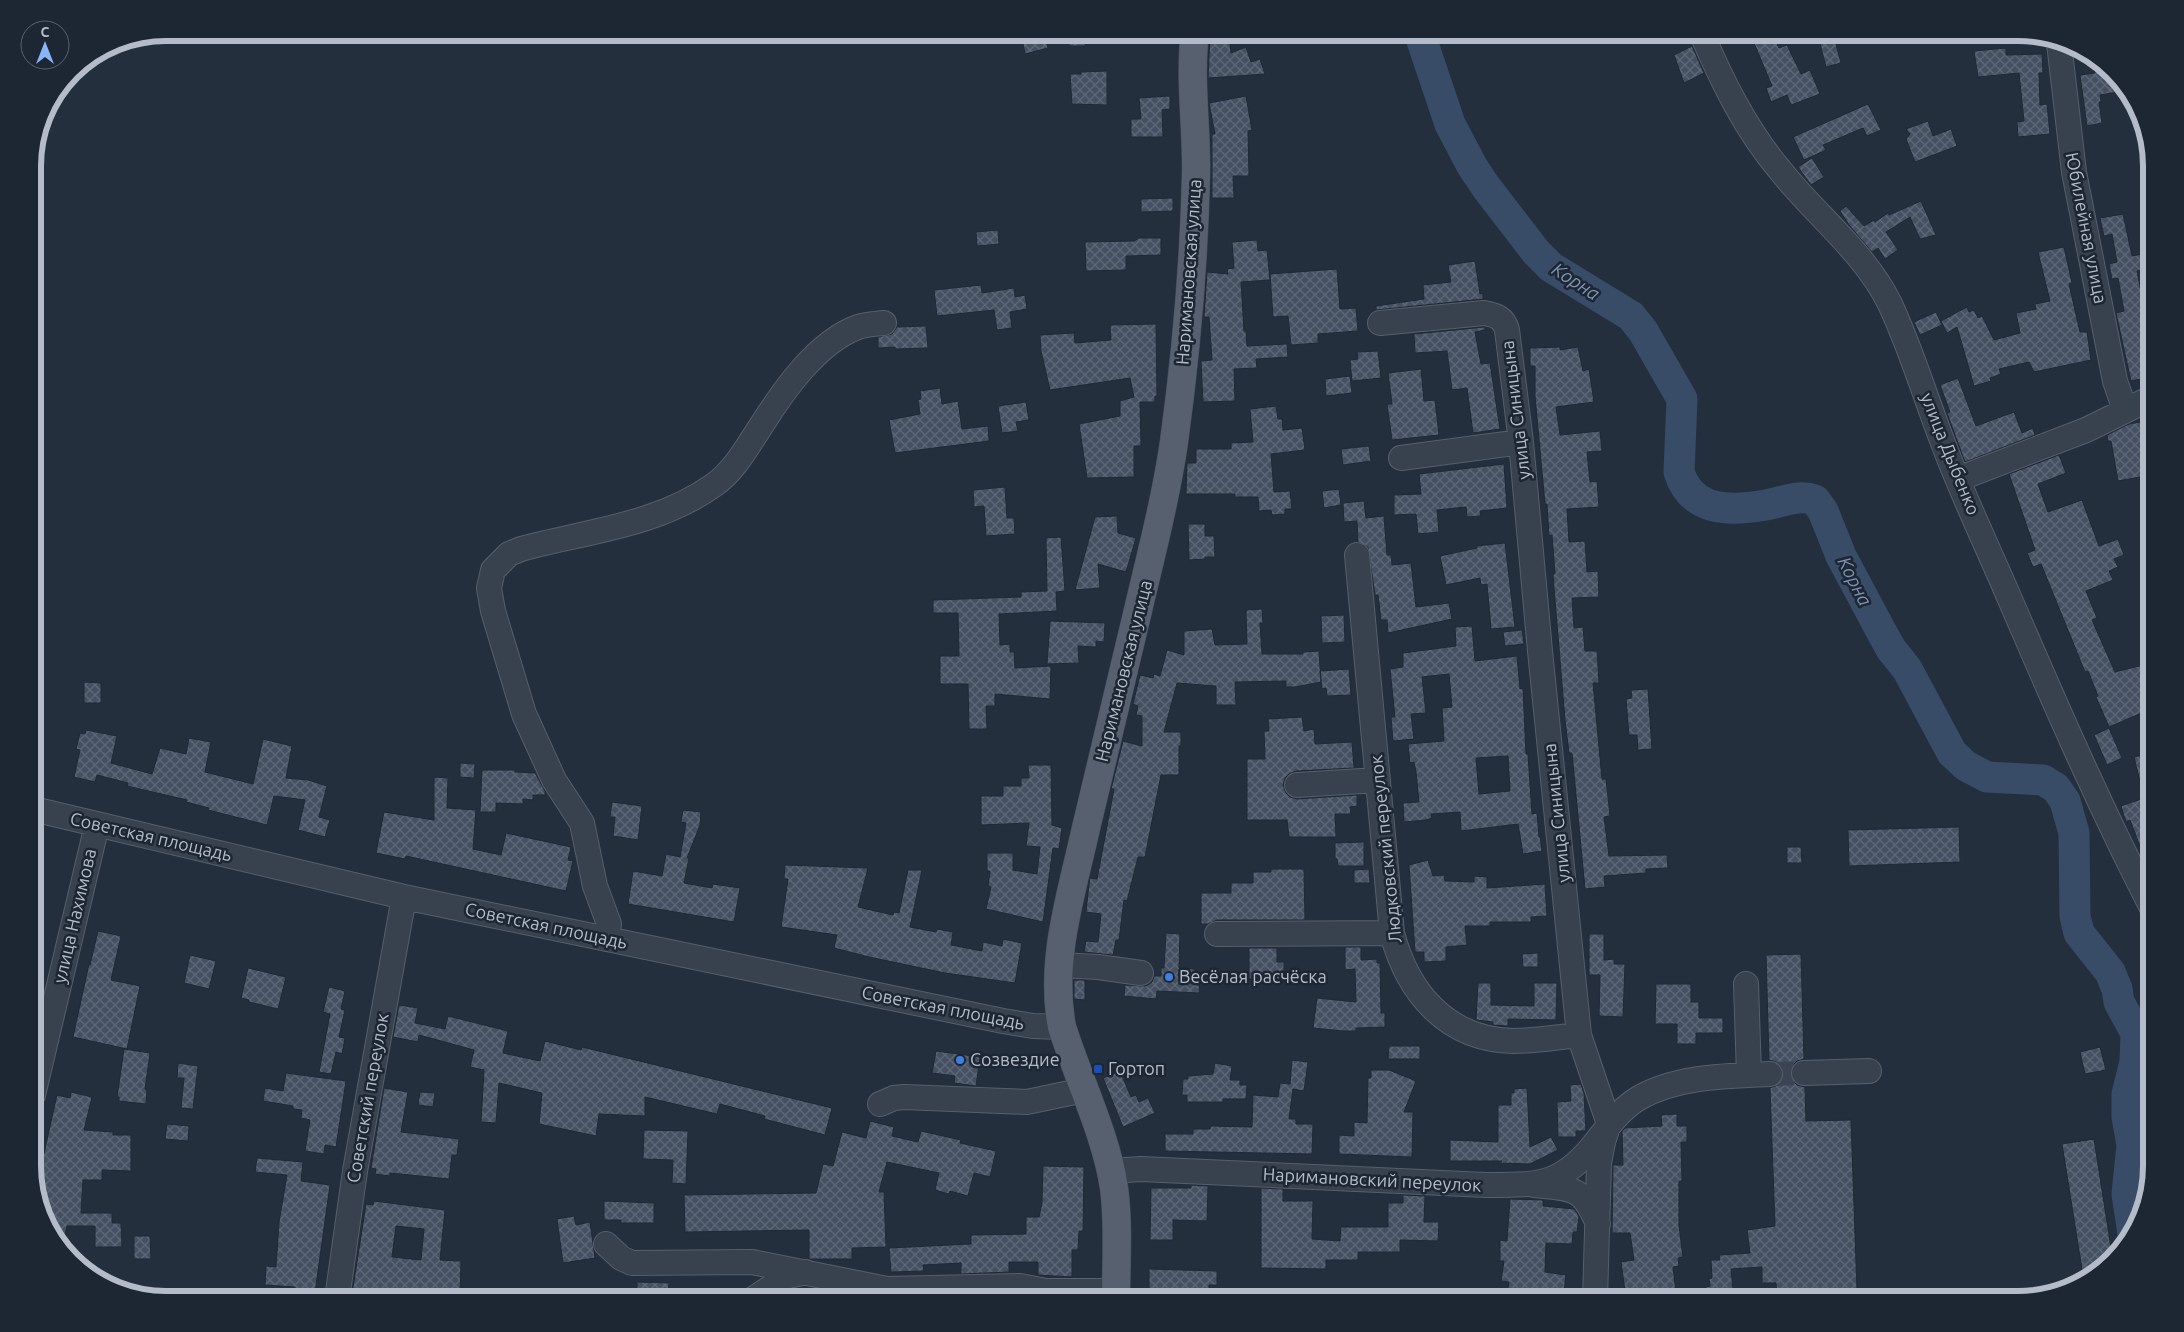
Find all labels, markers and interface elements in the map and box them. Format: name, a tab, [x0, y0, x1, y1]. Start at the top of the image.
north arrow	[20, 20, 70, 70]
text: С	[41, 24, 50, 40]
street label: Юбилейная улица	[2063, 151, 2111, 305]
street label: Наримановская улица	[1172, 178, 1204, 366]
water label: Корна	[1548, 258, 1604, 304]
street label: улица Синицына	[1497, 339, 1533, 481]
street label: улица Дыбенко	[1917, 390, 1985, 518]
water label: Корна	[1833, 553, 1877, 609]
street label: Наримановская улица	[1091, 578, 1155, 764]
street label: улица Синицына	[1539, 743, 1573, 884]
street label: Людковский переулок	[1365, 754, 1405, 944]
street label: Советская площадь	[68, 808, 234, 864]
street label: улица Нахимова	[49, 846, 99, 985]
street label: Советская площадь	[463, 898, 629, 952]
place label: Весёлая расчёска	[1179, 966, 1327, 986]
marker: Весёлая расчёска	[1163, 971, 1175, 983]
street label: Советская площадь	[860, 981, 1026, 1033]
street label: Советский переулок	[342, 1011, 392, 1184]
place label: Созвездие	[970, 1049, 1060, 1069]
marker: Созвездие	[954, 1054, 966, 1066]
place label: Гортоп	[1108, 1058, 1165, 1078]
marker: Гортоп	[1092, 1063, 1104, 1075]
street label: Наримановский переулок	[1262, 1163, 1482, 1195]

